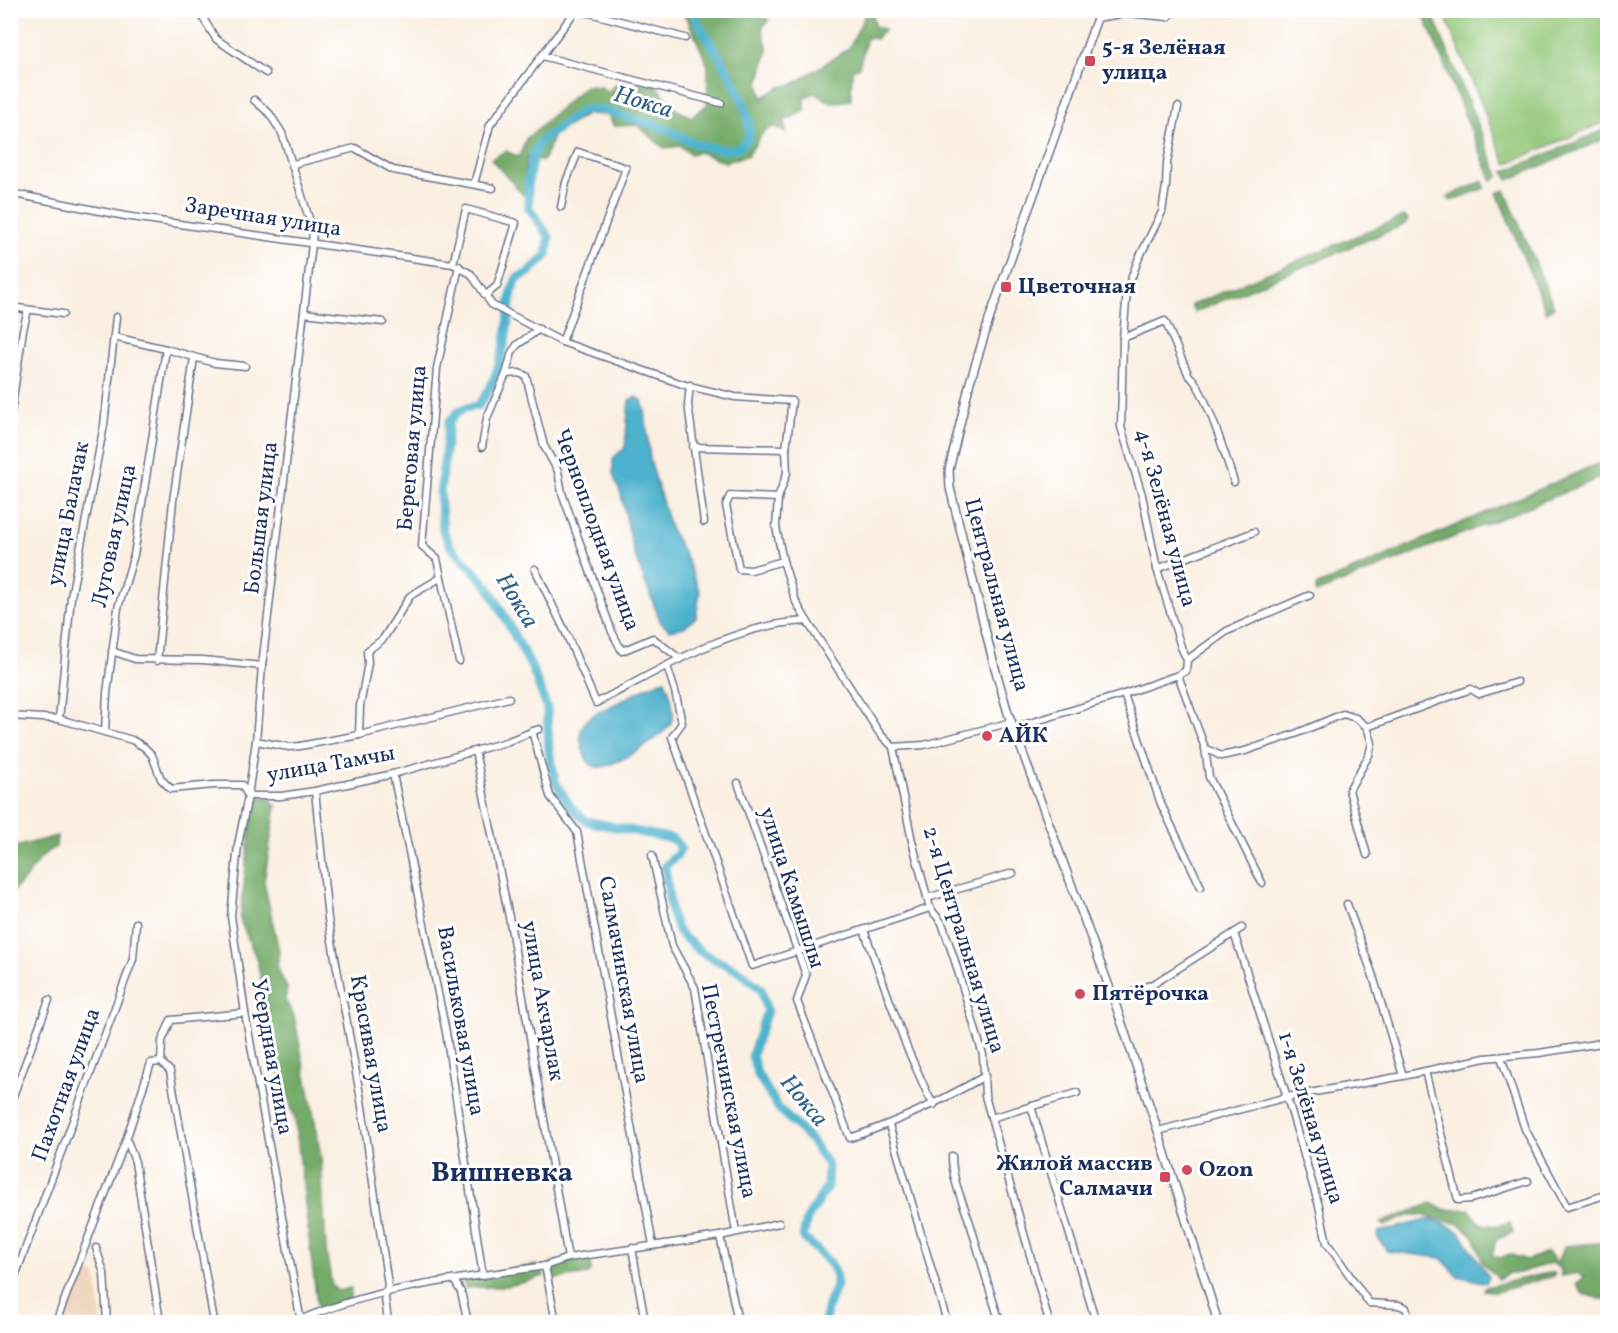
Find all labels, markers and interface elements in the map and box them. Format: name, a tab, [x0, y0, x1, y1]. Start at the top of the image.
place label: 5-я Зелёная улица	[1102, 33, 1226, 89]
marker: 5-я Зелёная улица	[1083, 54, 1097, 68]
water label: Нокса	[609, 78, 677, 128]
street label: Заречная улица	[182, 190, 344, 246]
place label: Цветочная	[1018, 272, 1136, 303]
marker: Цветочная	[999, 280, 1013, 294]
street label: Береговая улица	[390, 364, 436, 532]
street label: Черноплодная улица	[545, 424, 647, 636]
street label: 4-я Зелёная улица	[1126, 425, 1204, 611]
street label: улица Балачак	[40, 439, 98, 589]
street label: Большая улица	[237, 440, 287, 596]
street label: Луговая улица	[85, 461, 145, 611]
street label: Центральная улица	[955, 495, 1037, 695]
water label: Нокса	[486, 567, 546, 635]
place label: АЙК	[999, 721, 1048, 752]
marker: АЙК	[980, 729, 994, 743]
street label: улица Тамчы	[264, 738, 398, 792]
street label: улица Камышлы	[750, 803, 832, 973]
street label: 2-я Центральная улица	[914, 823, 1012, 1057]
street label: Салмачинская улица	[589, 874, 657, 1086]
street label: улица Акчарлак	[513, 918, 571, 1084]
street label: Васильковая улица	[428, 924, 492, 1118]
street label: Красивая улица	[341, 972, 399, 1136]
street label: Усердная улица	[242, 976, 300, 1138]
place label: Пятёрочка	[1092, 979, 1209, 1010]
street label: Пестречинская улица	[692, 981, 764, 1201]
marker: Пятёрочка	[1073, 987, 1087, 1001]
street label: Пахотная улица	[25, 1004, 109, 1166]
street label: 1-я Зелёная улица	[1269, 1028, 1351, 1208]
water label: Нокса	[771, 1067, 835, 1135]
place label: Жилой массив Салмачи	[996, 1149, 1153, 1205]
district label: Вишневка	[431, 1154, 573, 1193]
place label: Ozon	[1199, 1155, 1254, 1186]
marker: Ozon	[1180, 1163, 1194, 1177]
marker: Жилой массив Салмачи	[1158, 1170, 1172, 1184]

